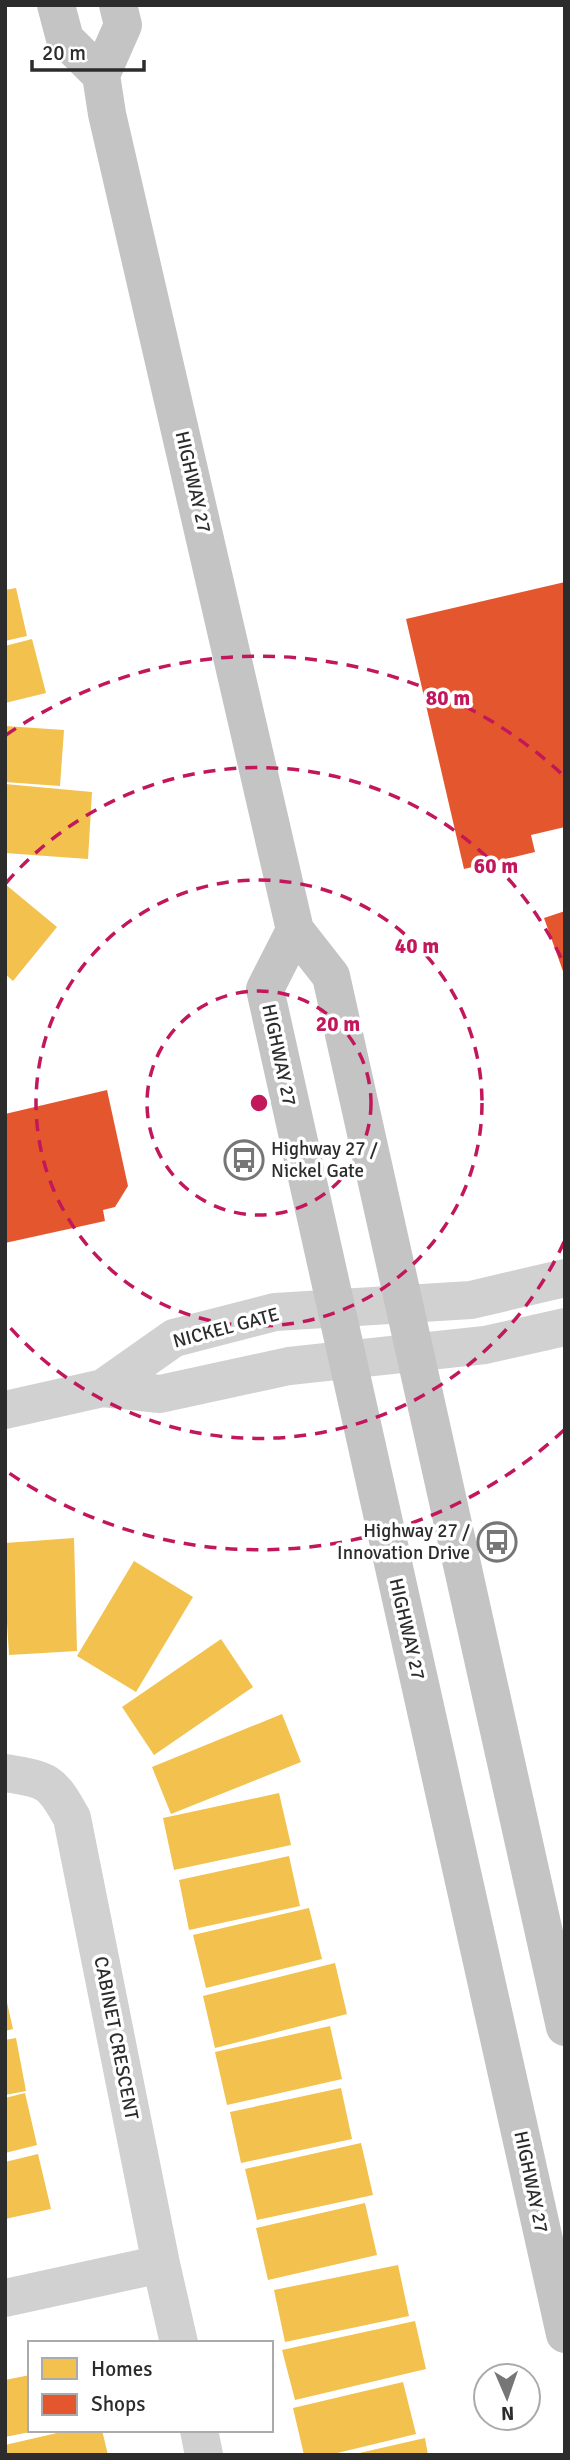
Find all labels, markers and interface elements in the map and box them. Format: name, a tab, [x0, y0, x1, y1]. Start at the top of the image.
scale bar	[32, 28, 144, 72]
text: 20 m	[42, 40, 86, 66]
street label: HIGHWAY 27	[170, 429, 216, 535]
text: 80 m	[426, 685, 470, 711]
text: 60 m	[474, 853, 518, 879]
text: 40 m	[395, 933, 439, 959]
street label: HIGHWAY 27	[256, 1002, 302, 1108]
text: 20 m	[316, 1011, 360, 1037]
centre of rings	[247, 1091, 271, 1115]
place label: Highway 27 / Nickel Gate	[271, 1137, 378, 1183]
bus stop icon: Highway 27 / Nickel Gate	[223, 1139, 265, 1181]
street label: NICKEL GATE	[170, 1302, 282, 1354]
place label: Highway 27 / Innovation Drive	[337, 1519, 470, 1565]
bus stop icon: Highway 27 / Innovation Drive	[476, 1521, 518, 1563]
street label: HIGHWAY 27	[384, 1576, 430, 1682]
street label: CABINET CRESCENT	[88, 1954, 144, 2122]
street label: HIGHWAY 27	[508, 2129, 554, 2235]
legend	[28, 2341, 273, 2432]
text: Homes	[91, 2356, 153, 2382]
north arrow	[472, 2362, 542, 2432]
text: Shops	[91, 2391, 145, 2417]
text: N	[501, 2401, 515, 2425]

